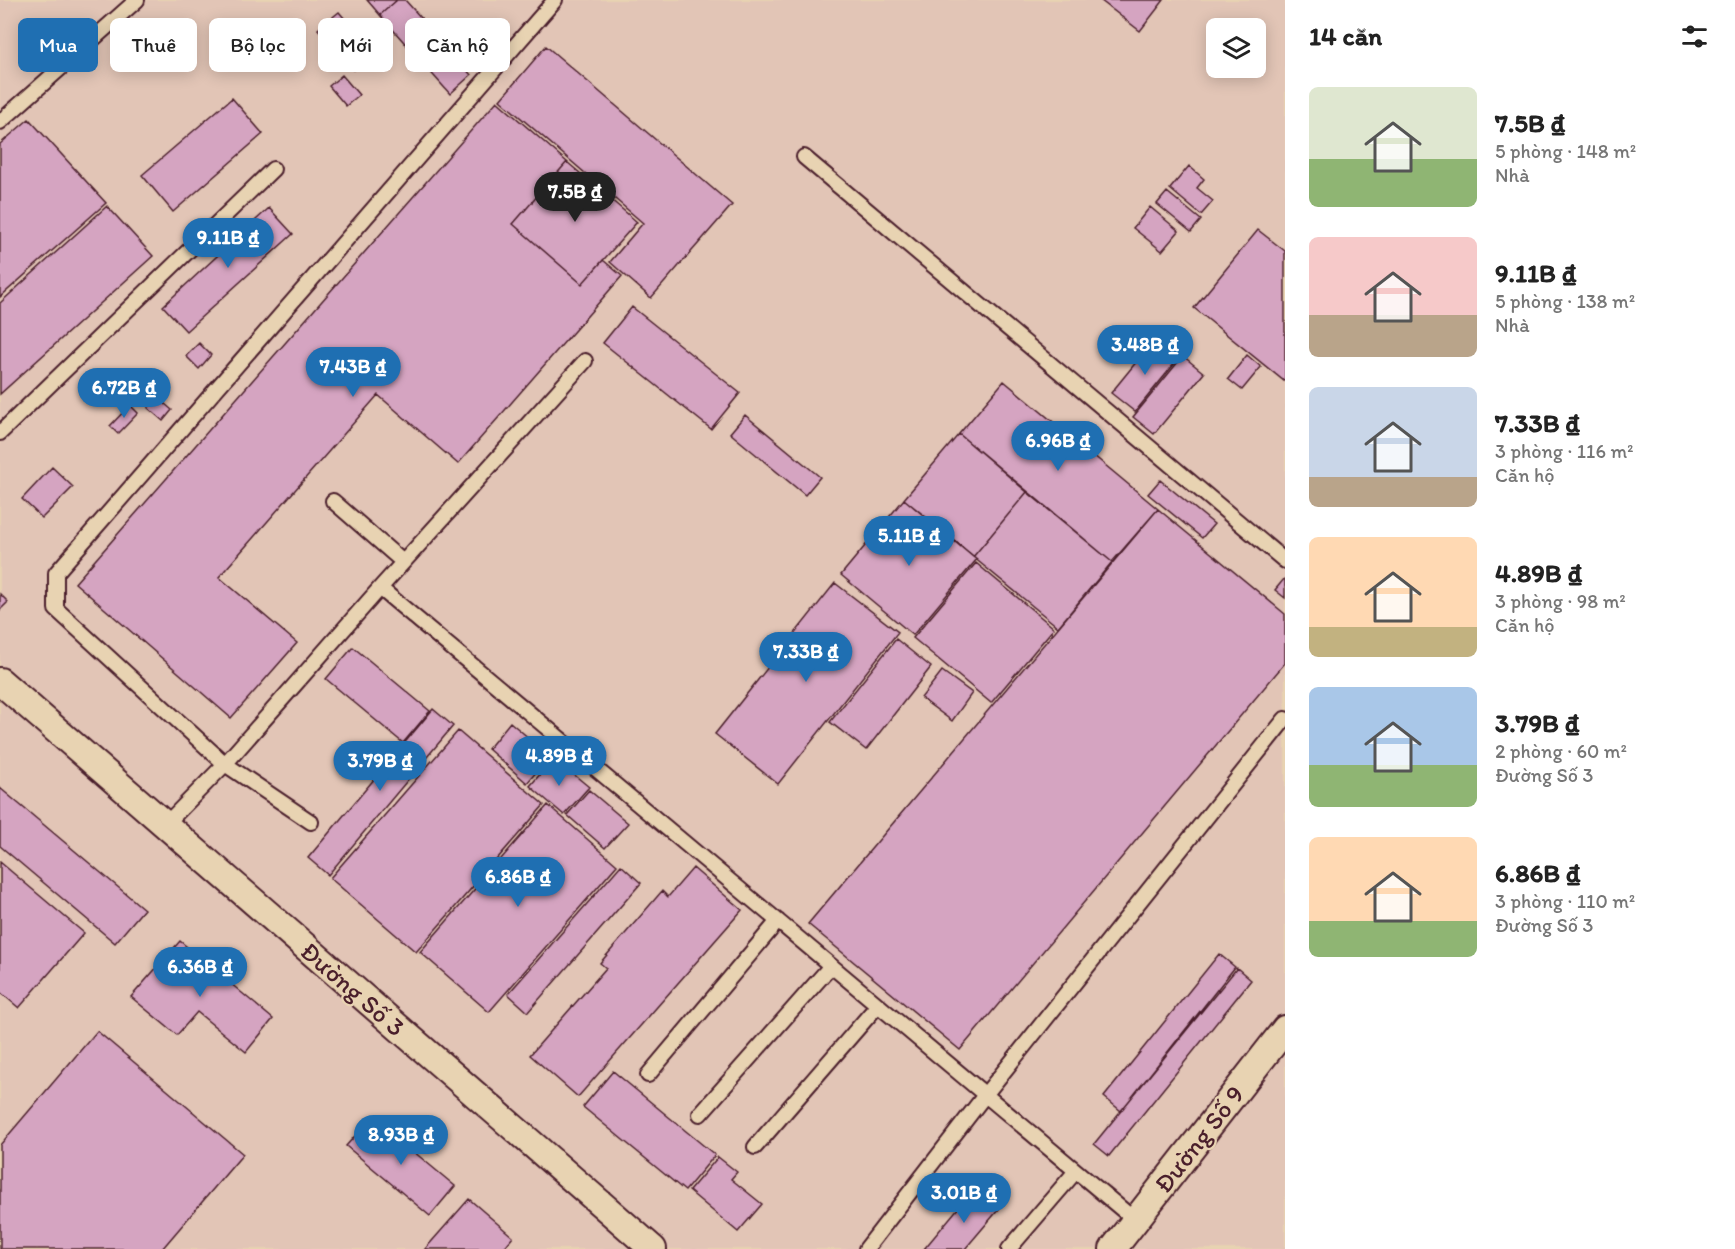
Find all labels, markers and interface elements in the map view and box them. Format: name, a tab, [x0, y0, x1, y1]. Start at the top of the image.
chip: Mua	[18, 18, 98, 72]
chip: Thuê	[110, 18, 197, 72]
chip: Bộ lọc	[209, 18, 306, 72]
chip: Mới	[318, 18, 393, 72]
chip: Căn hộ	[405, 18, 510, 72]
map controls	[1206, 18, 1266, 78]
button: layers	[1206, 18, 1266, 78]
text: 14 căn	[1309, 20, 1382, 52]
icon: filters	[1678, 20, 1711, 53]
text: 7.5B ₫	[1495, 107, 1565, 139]
icon: home	[1357, 111, 1429, 183]
text: 5 phòng · 148 m²	[1495, 139, 1636, 163]
text: Nhà	[1495, 163, 1530, 187]
pin: 7.5B ₫	[526, 172, 624, 223]
text: 7.5B ₫	[548, 179, 602, 203]
pin: 9.11B ₫	[173, 218, 283, 269]
text: 9.11B ₫	[197, 225, 259, 249]
text: 9.11B ₫	[1495, 257, 1576, 289]
icon: home	[1357, 261, 1429, 333]
text: 5 phòng · 138 m²	[1495, 289, 1635, 313]
text: Nhà	[1495, 313, 1530, 337]
pin: 3.48B ₫	[1090, 325, 1200, 376]
text: 3.48B ₫	[1111, 332, 1179, 356]
pin: 7.43B ₫	[298, 347, 408, 398]
text: 7.43B ₫	[320, 354, 386, 378]
pin: 6.72B ₫	[69, 368, 179, 419]
text: 6.72B ₫	[92, 375, 156, 399]
text: 7.33B ₫	[1495, 407, 1580, 439]
icon: home	[1357, 411, 1429, 483]
pin: 6.96B ₫	[1003, 421, 1113, 472]
text: 6.96B ₫	[1025, 428, 1091, 452]
text: 3 phòng · 116 m²	[1495, 439, 1634, 463]
text: Căn hộ	[1495, 463, 1555, 487]
pin: 5.11B ₫	[854, 516, 964, 567]
text: 5.11B ₫	[878, 523, 940, 547]
text: 4.89B ₫	[1495, 557, 1582, 589]
icon: home	[1357, 561, 1429, 633]
text: 3 phòng · 98 m²	[1495, 589, 1626, 613]
text: Căn hộ	[1495, 613, 1555, 637]
pin: 7.33B ₫	[751, 632, 861, 683]
text: 7.33B ₫	[773, 639, 839, 663]
text: 3.79B ₫	[1495, 707, 1579, 739]
icon: home	[1357, 711, 1429, 783]
pin: 4.89B ₫	[504, 736, 614, 787]
text: 2 phòng · 60 m²	[1495, 739, 1627, 763]
pin: 3.79B ₫	[325, 741, 435, 792]
text: 4.89B ₫	[525, 743, 593, 767]
text: 3.79B ₫	[348, 748, 412, 772]
text: Đường Số 3	[1495, 763, 1594, 787]
pin: 6.86B ₫	[463, 857, 573, 908]
text: 6.86B ₫	[1495, 857, 1581, 889]
icon: home	[1357, 861, 1429, 933]
text: 6.86B ₫	[485, 864, 551, 888]
text: 3 phòng · 110 m²	[1495, 889, 1635, 913]
text: Đường Số 3	[1495, 913, 1594, 937]
street label: Đường Số 3	[294, 935, 412, 1043]
pin: 6.36B ₫	[145, 947, 255, 998]
text: 6.36B ₫	[167, 954, 233, 978]
street label: Đường Số 9	[1147, 1079, 1251, 1199]
pin: 8.93B ₫	[346, 1115, 456, 1166]
text: 8.93B ₫	[368, 1122, 434, 1146]
pin: 3.01B ₫	[909, 1173, 1019, 1224]
text: 3.01B ₫	[931, 1180, 997, 1204]

